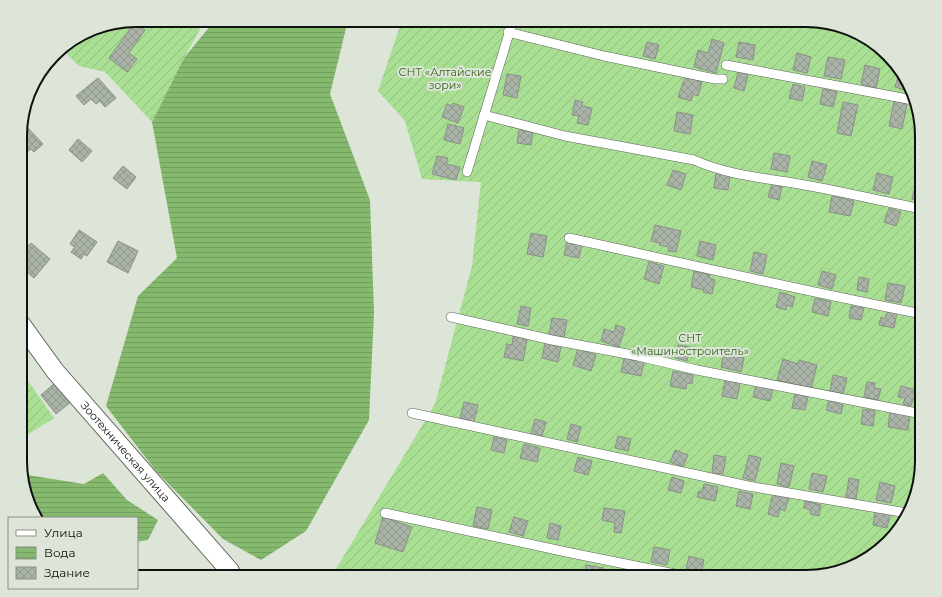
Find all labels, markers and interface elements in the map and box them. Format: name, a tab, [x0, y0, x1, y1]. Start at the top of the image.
park label: СНТ «Алтайские зори»	[399, 65, 492, 92]
park label: СНТ «Машиностроитель»	[631, 331, 749, 358]
street label: Зоотехническая улица	[78, 398, 173, 505]
legend	[8, 517, 138, 589]
text: Улица	[44, 525, 83, 540]
text: Вода	[44, 545, 75, 560]
text: Здание	[44, 565, 90, 580]

